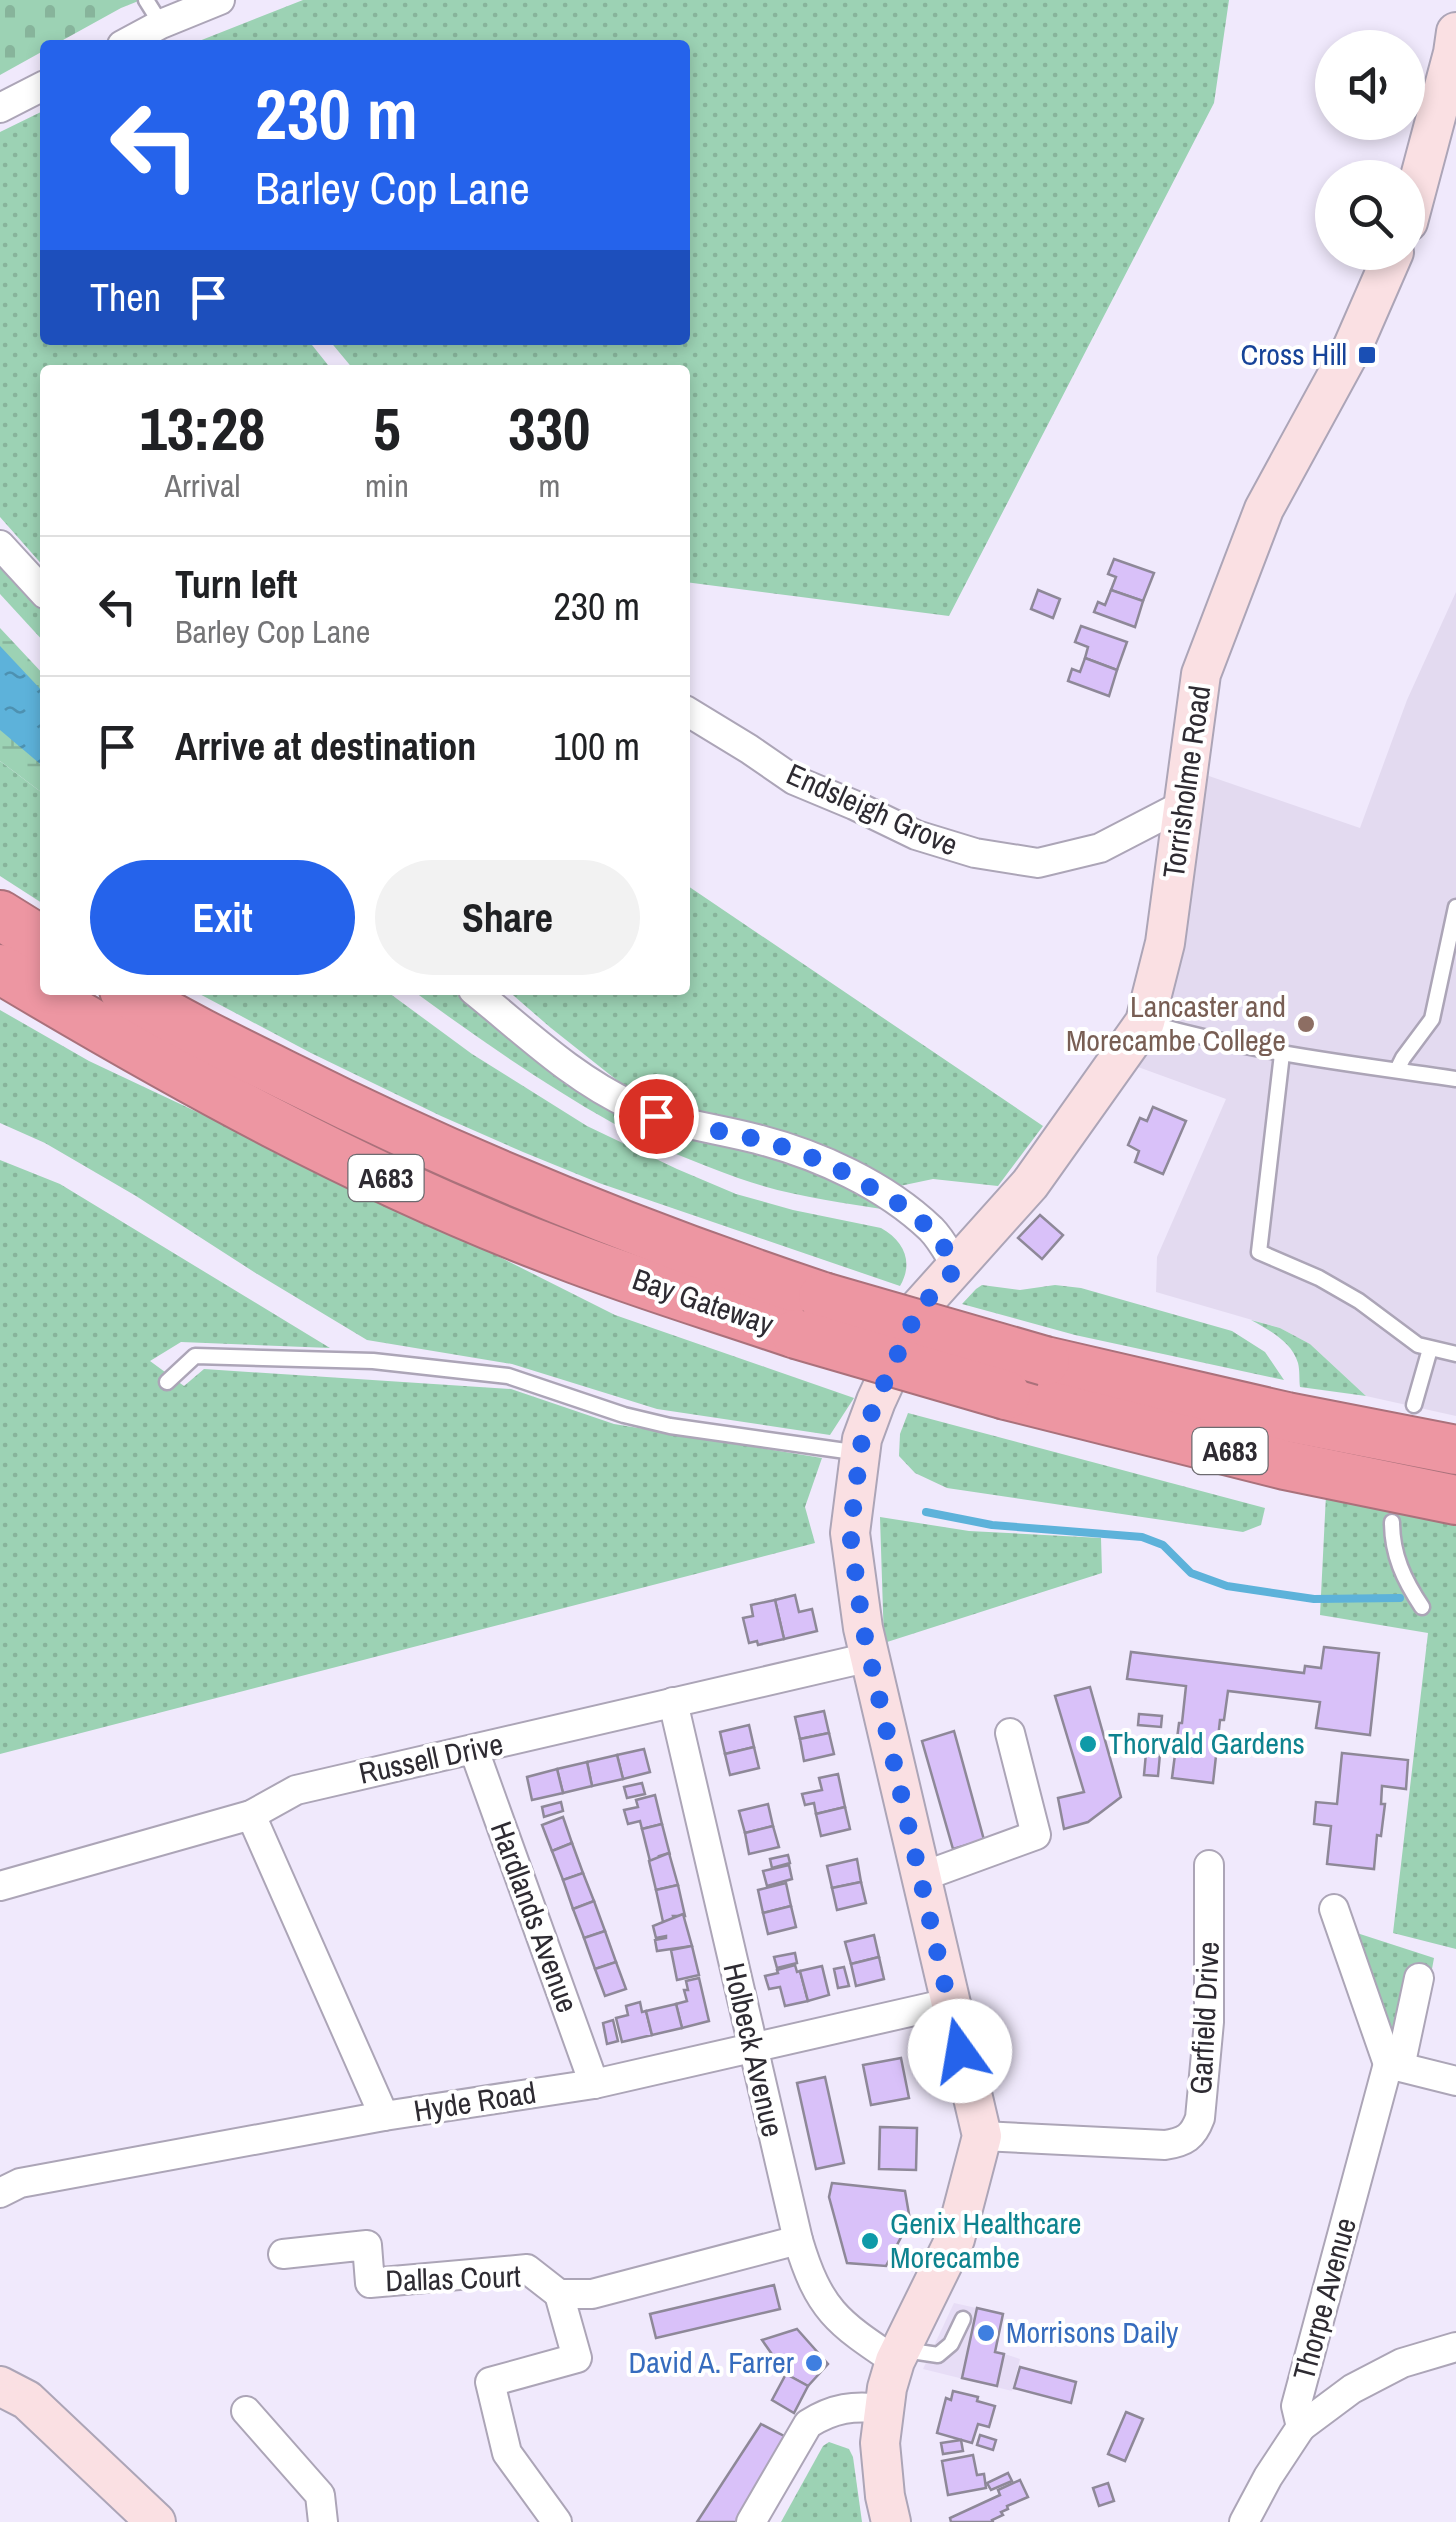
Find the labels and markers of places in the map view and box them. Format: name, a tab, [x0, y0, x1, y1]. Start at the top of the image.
place label: Cross Hill	[1240, 334, 1347, 374]
marker: Cross Hill	[1356, 344, 1378, 366]
place label: Lancaster and Morecambe College	[1066, 986, 1286, 1060]
marker: Lancaster and Morecambe College	[1295, 1013, 1317, 1035]
pin	[614, 1074, 699, 1159]
place label: Thorvald Gardens	[1108, 1723, 1305, 1763]
marker: Thorvald Gardens	[1077, 1733, 1099, 1755]
place label: Genix Healthcare Morecambe	[890, 2203, 1081, 2277]
marker: Genix Healthcare Morecambe	[859, 2230, 881, 2252]
place label: Morrisons Daily	[1006, 2312, 1179, 2352]
marker: Morrisons Daily	[975, 2322, 997, 2344]
place label: David A. Farrer	[628, 2342, 795, 2382]
marker: David A. Farrer	[803, 2352, 825, 2374]

